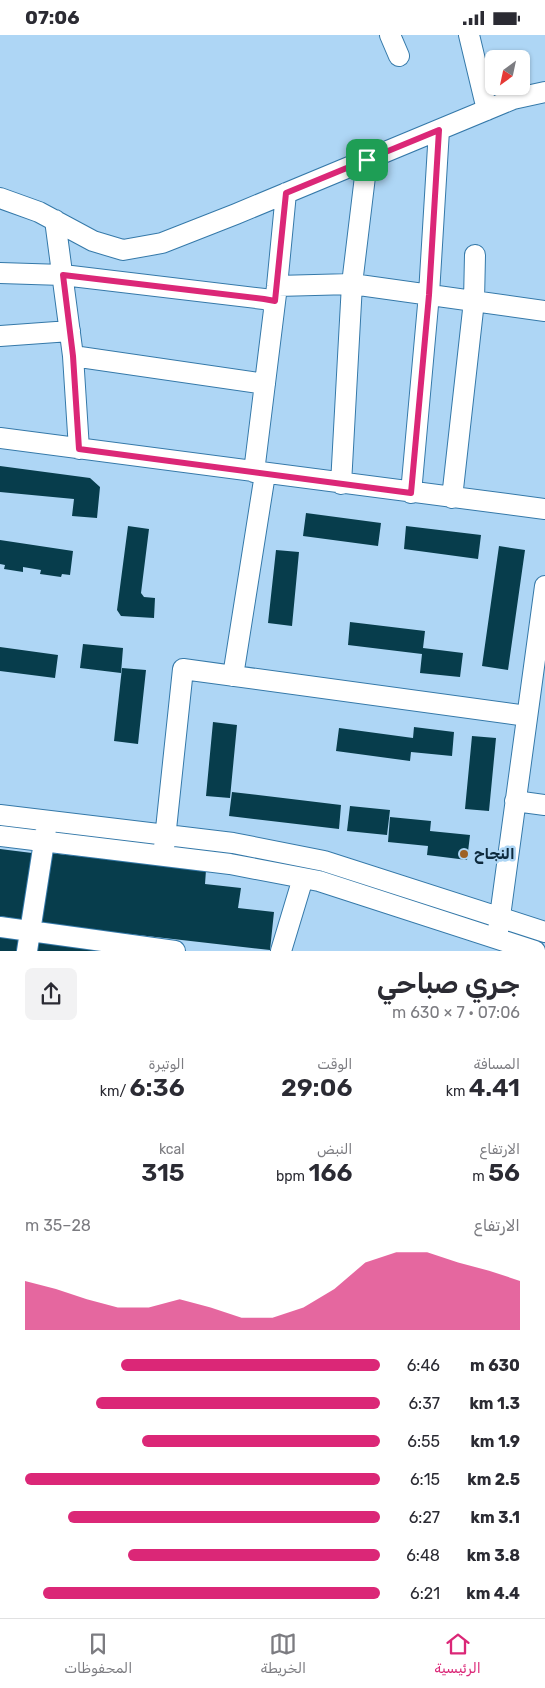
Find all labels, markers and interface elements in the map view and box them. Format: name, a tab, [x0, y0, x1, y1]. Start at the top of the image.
text: 07:06	[25, 6, 80, 29]
north arrow	[485, 50, 530, 95]
map controls	[485, 50, 530, 95]
pin	[346, 139, 388, 181]
icon: arrive	[353, 146, 381, 174]
place label: النجاح	[474, 845, 515, 864]
marker: النجاح	[458, 848, 470, 860]
text: جري صباحي	[377, 967, 520, 1000]
button: share	[25, 968, 77, 1020]
text: 07:06 · 7 × 630 m	[392, 1003, 520, 1022]
text: الوتيرة	[149, 1056, 185, 1073]
text: الوقت	[317, 1056, 352, 1073]
text: المسافة	[473, 1056, 520, 1073]
text: 6:36	[130, 1073, 185, 1102]
text: 29:06	[281, 1073, 352, 1102]
text: 4.41	[469, 1073, 520, 1102]
text: /km	[100, 1083, 130, 1100]
text: km	[446, 1083, 469, 1100]
text: kcal	[159, 1141, 185, 1158]
text: النبض	[317, 1141, 352, 1158]
text: الارتفاع	[480, 1141, 520, 1158]
text: 315	[141, 1158, 185, 1187]
text: 166	[308, 1158, 352, 1187]
text: 56	[488, 1158, 520, 1187]
text: bpm	[276, 1168, 308, 1185]
text: m	[472, 1168, 488, 1185]
text: 28–35 m	[25, 1216, 91, 1235]
text: الارتفاع	[474, 1216, 520, 1235]
text: 6:46	[407, 1356, 440, 1375]
text: 630 m	[470, 1356, 520, 1375]
text: 6:37	[408, 1394, 440, 1413]
text: 1.3 km	[470, 1394, 520, 1413]
text: 6:55	[407, 1432, 440, 1451]
text: 1.9 km	[470, 1432, 520, 1451]
text: 6:15	[410, 1470, 440, 1489]
text: 2.5 km	[467, 1470, 520, 1489]
text: 6:27	[409, 1508, 440, 1527]
text: 3.1 km	[471, 1508, 520, 1527]
text: 6:48	[406, 1546, 440, 1565]
text: 3.8 km	[467, 1546, 520, 1565]
text: 6:21	[410, 1584, 440, 1603]
text: 4.4 km	[466, 1584, 520, 1603]
tab: المحفوظات	[64, 1630, 132, 1677]
tab: الخريطة	[260, 1630, 306, 1677]
tab: الرئيسية	[434, 1630, 481, 1677]

